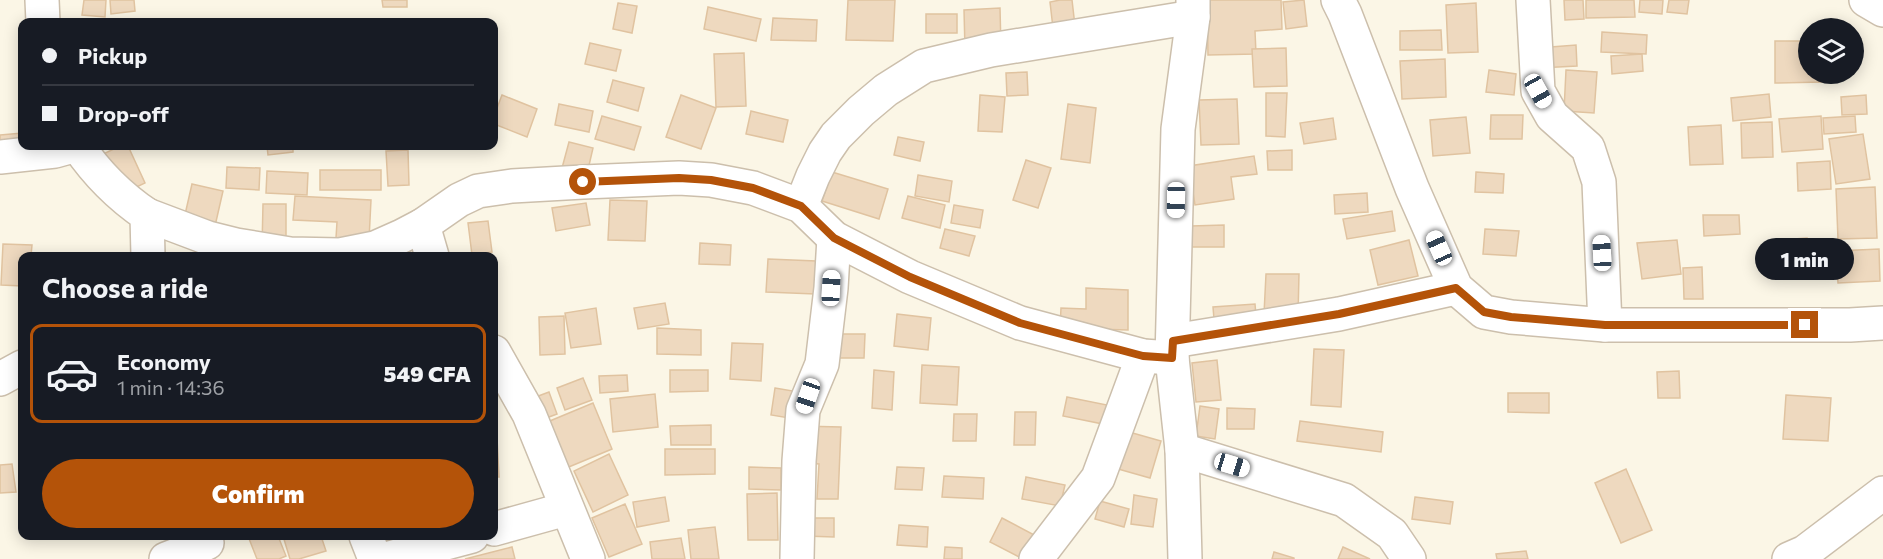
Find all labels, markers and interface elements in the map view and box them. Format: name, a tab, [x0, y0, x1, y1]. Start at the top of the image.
map controls	[1798, 18, 1864, 84]
button: layers	[1798, 18, 1864, 84]
text: Pickup	[78, 42, 147, 69]
car	[1521, 71, 1555, 111]
text: Drop-off	[78, 100, 169, 127]
route start	[569, 168, 596, 195]
car	[1167, 182, 1185, 218]
car	[1423, 228, 1455, 268]
car	[1592, 235, 1612, 271]
callout: 1 min	[1756, 238, 1854, 280]
text: 1 min	[1780, 247, 1829, 271]
car	[821, 270, 841, 306]
text: Choose a ride	[42, 271, 208, 304]
route end	[1791, 311, 1818, 338]
icon: car	[45, 347, 99, 401]
text: Economy	[117, 348, 211, 375]
text: 549 CFA	[383, 360, 471, 387]
text: 1 min · 14:36	[117, 375, 225, 399]
car	[794, 376, 822, 416]
car	[1212, 451, 1252, 479]
button: Confirm	[42, 459, 474, 528]

